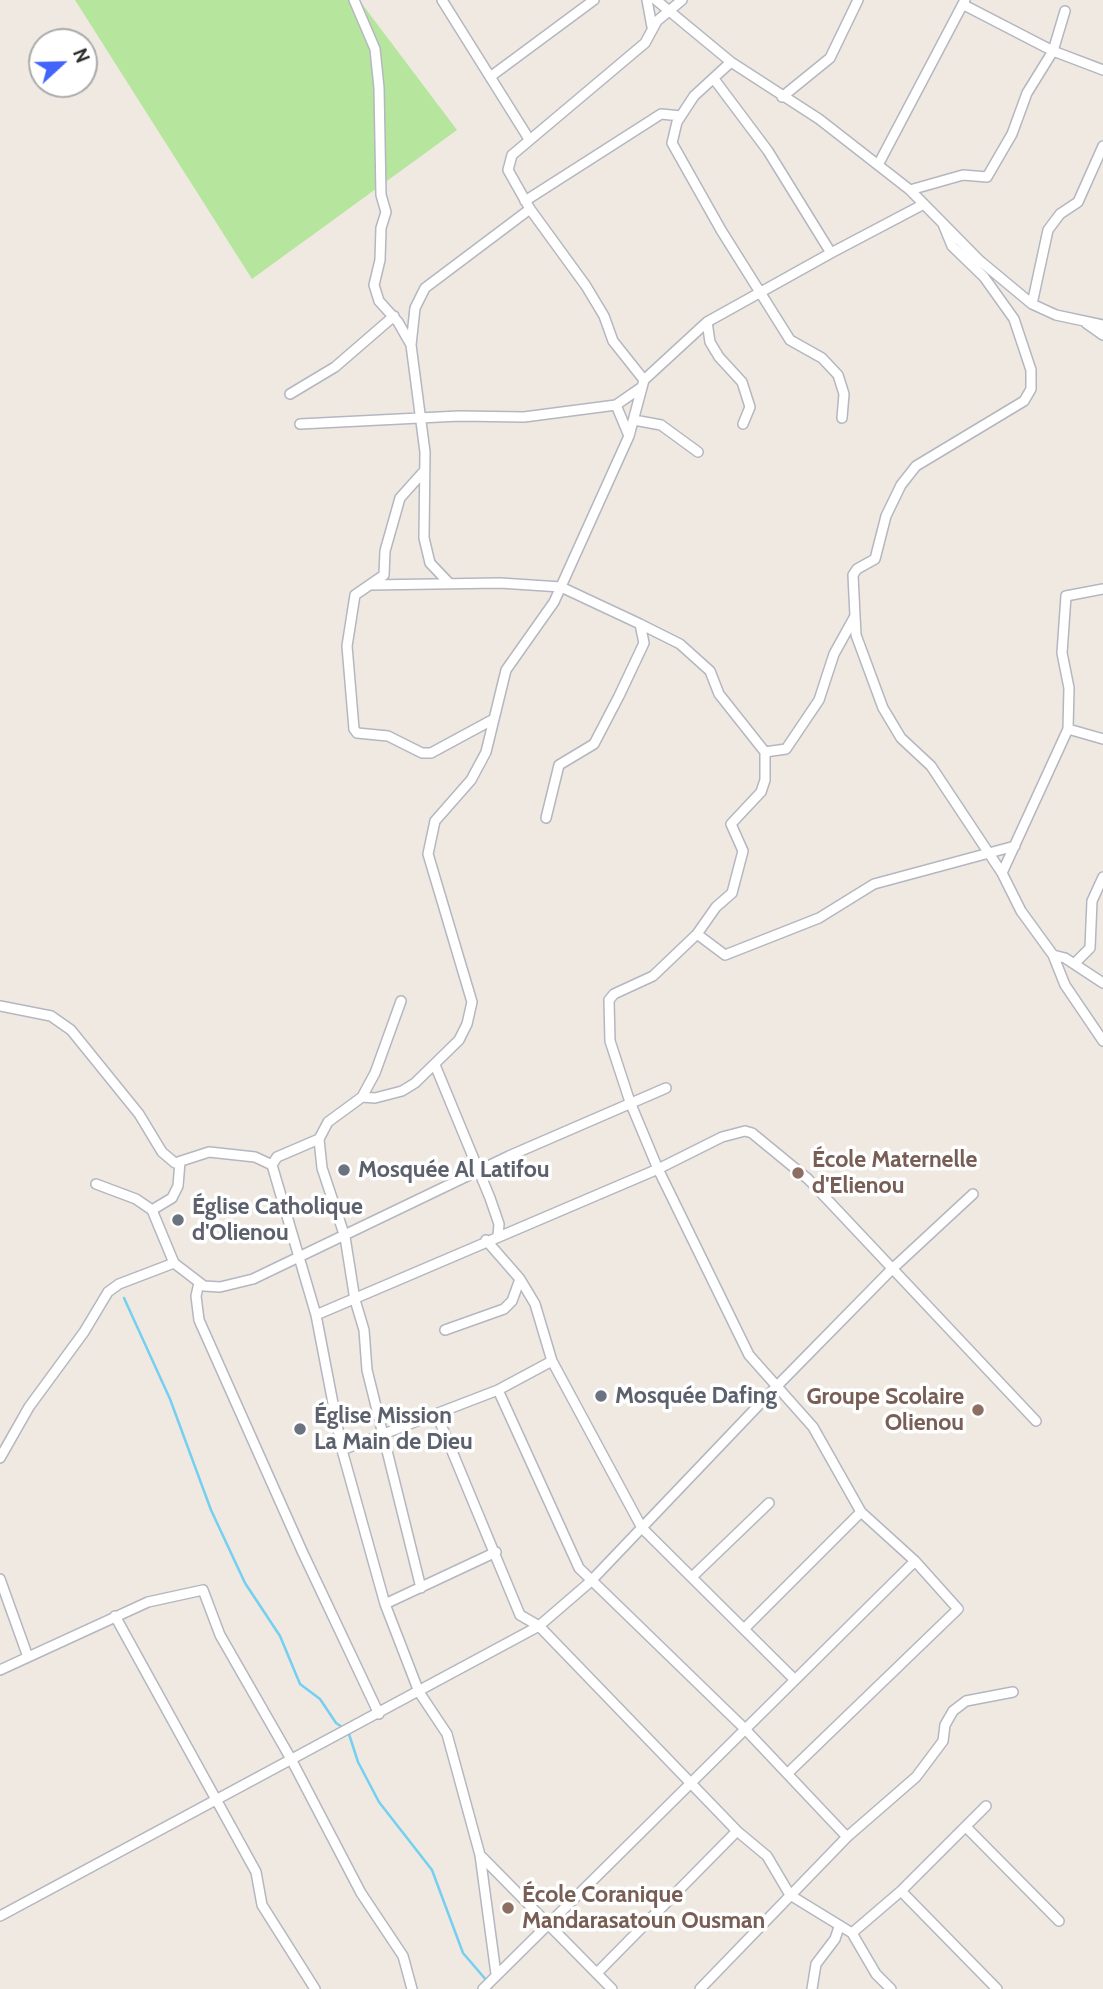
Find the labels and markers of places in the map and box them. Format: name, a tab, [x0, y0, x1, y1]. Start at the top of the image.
place label: École Maternelle d'Elienou	[812, 1146, 977, 1200]
place label: Mosquée Al Latifou	[358, 1156, 550, 1184]
marker: Mosquée Al Latifou	[336, 1162, 352, 1178]
marker: École Maternelle d'Elienou	[790, 1165, 806, 1181]
place label: Église Catholique d'Olienou	[192, 1193, 363, 1247]
marker: Église Catholique d'Olienou	[170, 1212, 186, 1228]
place label: Mosquée Dafing	[615, 1382, 777, 1410]
place label: Groupe Scolaire Olienou	[806, 1383, 964, 1437]
marker: Mosquée Dafing	[593, 1388, 609, 1404]
place label: Église Mission La Main de Dieu	[314, 1402, 473, 1456]
marker: Groupe Scolaire Olienou	[970, 1402, 986, 1418]
marker: Église Mission La Main de Dieu	[292, 1421, 308, 1437]
place label: École Coranique Mandarasatoun Ousman	[522, 1881, 765, 1935]
marker: École Coranique Mandarasatoun Ousman	[500, 1900, 516, 1916]

